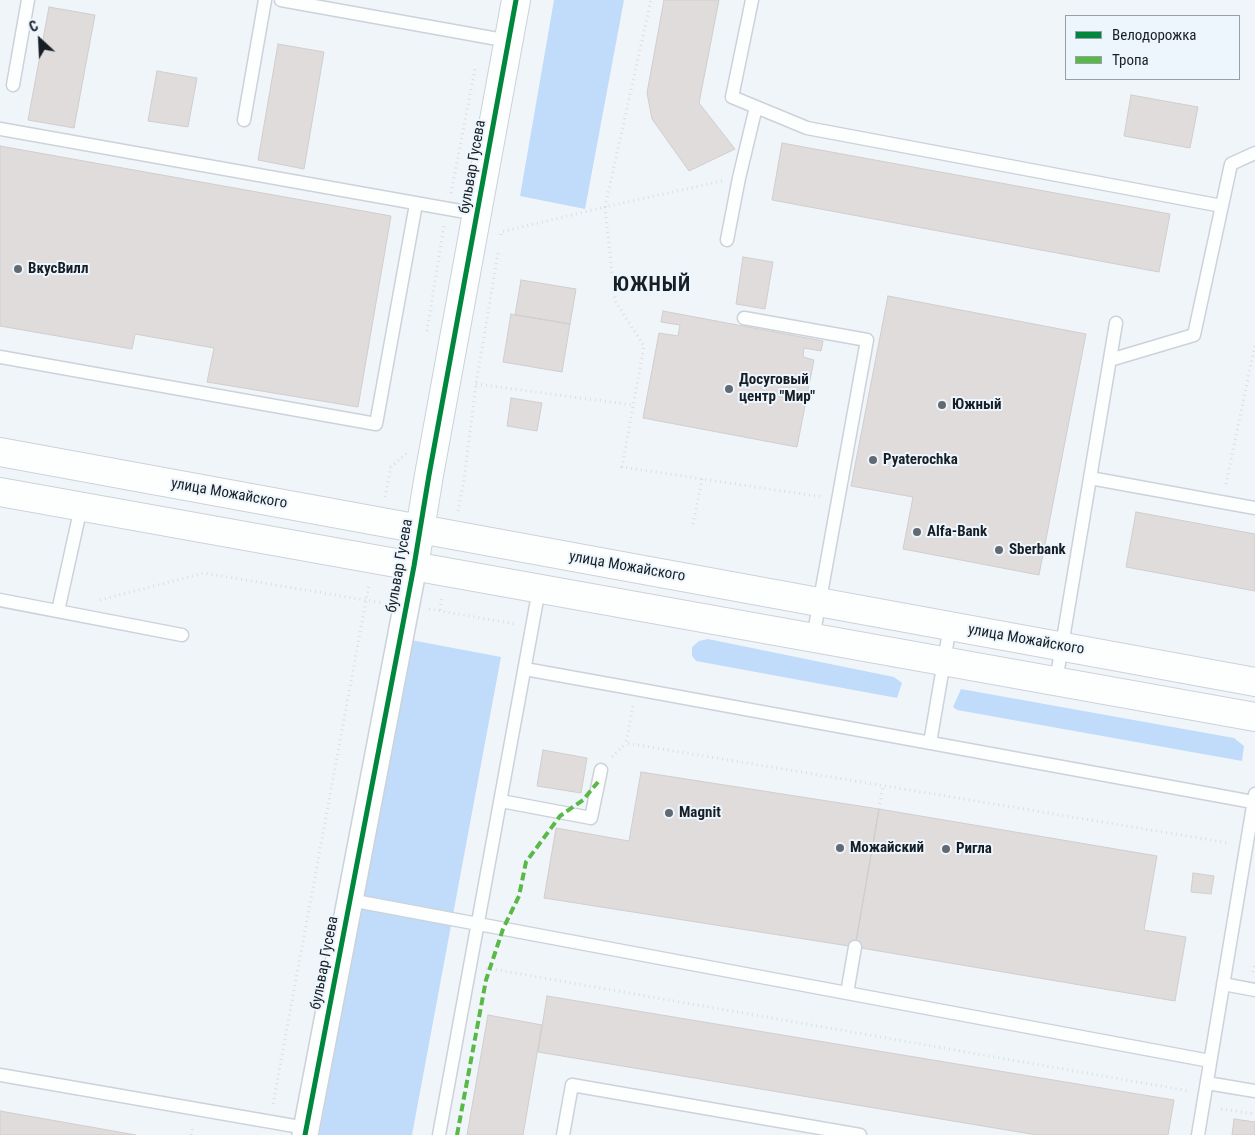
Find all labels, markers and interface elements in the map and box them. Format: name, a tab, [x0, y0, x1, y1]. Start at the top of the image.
north arrow	[15, 15, 65, 65]
legend	[1065, 15, 1240, 80]
text: С	[27, 17, 41, 35]
text: Велодорожка	[1112, 26, 1197, 44]
text: Тропа	[1112, 51, 1149, 69]
street label: бульвар Гусева	[456, 119, 490, 215]
place label: ВкусВилл	[28, 260, 88, 278]
marker: ВкусВилл	[12, 263, 24, 275]
district label: ЮЖНЫЙ	[612, 274, 692, 298]
place label: Досуговый центр "Мир"	[739, 371, 815, 406]
marker: Досуговый центр "Мир"	[723, 383, 735, 395]
place label: Южный	[952, 396, 1001, 414]
marker: Южный	[936, 399, 948, 411]
place label: Pyaterochka	[883, 451, 958, 469]
marker: Pyaterochka	[867, 454, 879, 466]
street label: улица Можайского	[169, 475, 289, 513]
street label: бульвар Гусева	[383, 518, 417, 614]
place label: Alfa-Bank	[927, 523, 987, 541]
marker: Alfa-Bank	[911, 526, 923, 538]
place label: Sberbank	[1009, 541, 1066, 559]
marker: Sberbank	[993, 544, 1005, 556]
street label: улица Можайского	[567, 548, 687, 586]
street label: улица Можайского	[966, 621, 1086, 659]
place label: Magnit	[679, 804, 721, 822]
marker: Magnit	[663, 807, 675, 819]
place label: Можайский	[850, 839, 924, 857]
place label: Ригла	[956, 840, 992, 858]
marker: Можайский	[834, 842, 846, 854]
marker: Ригла	[940, 843, 952, 855]
street label: бульвар Гусева	[307, 915, 343, 1011]

